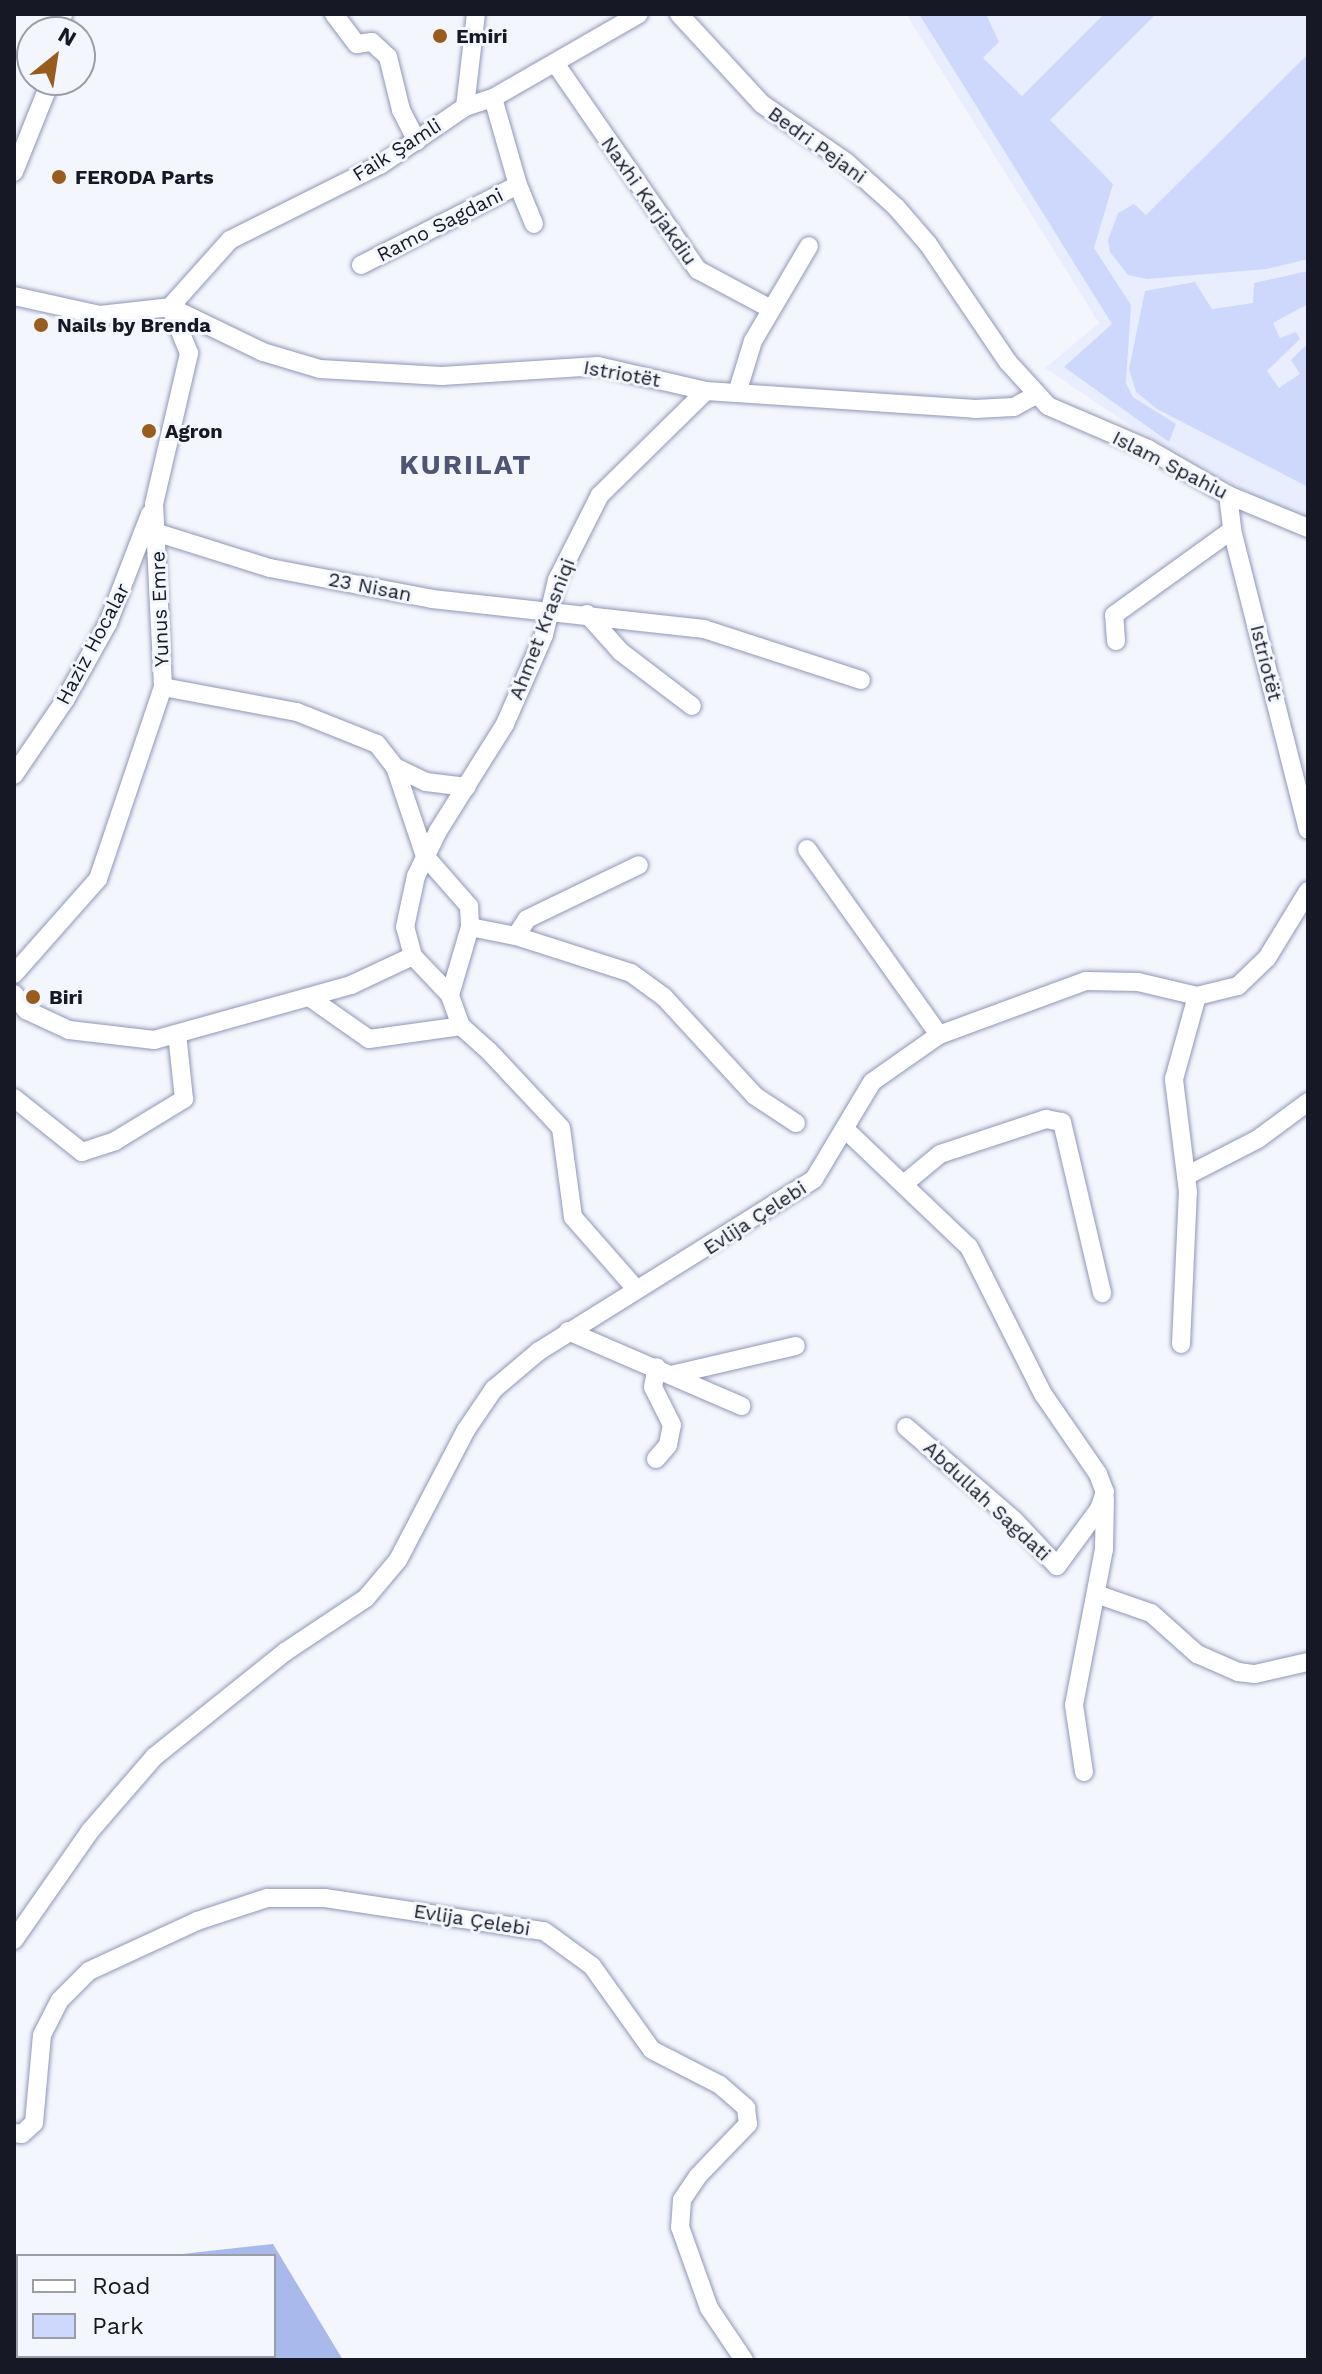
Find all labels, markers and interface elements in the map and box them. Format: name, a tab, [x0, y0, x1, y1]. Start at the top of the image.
north arrow	[16, 16, 96, 96]
text: N	[54, 22, 81, 51]
place label: Emiri	[456, 24, 508, 48]
marker: Emiri	[431, 27, 449, 45]
street label: Bedri Pejani	[763, 101, 871, 189]
street label: Faik Şamli	[348, 113, 446, 187]
street label: Naxhi Karjakdiu	[596, 132, 702, 270]
place label: FERODA Parts	[75, 165, 214, 189]
marker: FERODA Parts	[50, 168, 68, 186]
street label: Ramo Sagdani	[373, 183, 507, 267]
place label: Nails by Brenda	[57, 313, 211, 337]
marker: Nails by Brenda	[32, 316, 50, 334]
street label: Istriotët	[582, 355, 662, 393]
place label: Agron	[165, 419, 223, 443]
marker: Agron	[140, 422, 158, 440]
street label: Islam Spahiu	[1108, 426, 1232, 504]
district label: KURILAT	[399, 448, 533, 482]
street label: Yunus Emre	[146, 551, 174, 667]
street label: Ahmet Krasniqi	[504, 555, 580, 703]
street label: 23 Nisan	[326, 567, 414, 607]
street label: Haziz Hocalar	[51, 579, 135, 709]
street label: Istriotët	[1245, 622, 1287, 704]
place label: Biri	[49, 985, 83, 1009]
marker: Biri	[24, 988, 42, 1006]
street label: Evlija Çelebi	[699, 1176, 811, 1260]
street label: Abdullah Sagdati	[918, 1436, 1056, 1566]
street label: Evlija Çelebi	[412, 1899, 532, 1941]
legend	[16, 2254, 276, 2358]
text: Road	[92, 2272, 151, 2300]
text: Park	[92, 2312, 144, 2340]

